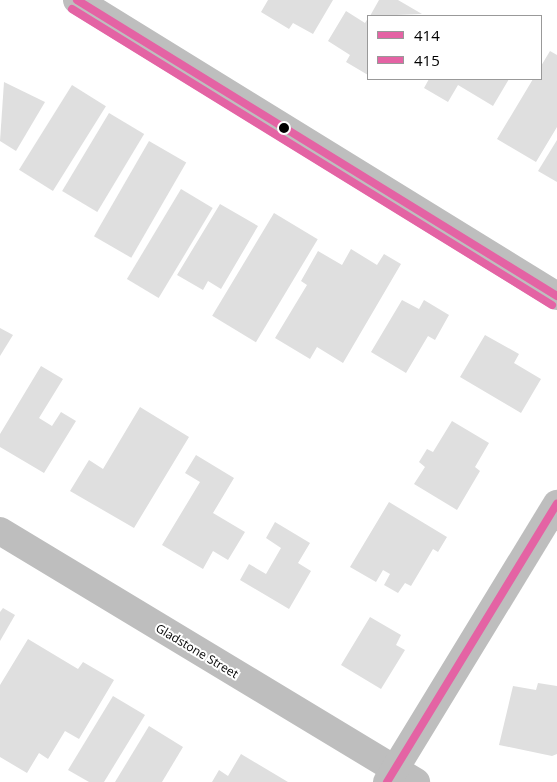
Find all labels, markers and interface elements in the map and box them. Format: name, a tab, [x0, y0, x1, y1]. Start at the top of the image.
legend	[367, 15, 542, 80]
text: 414	[414, 25, 440, 45]
text: 415	[414, 50, 440, 70]
unlabelled marker	[279, 123, 289, 133]
street label: Gladstone Street	[153, 621, 241, 681]

